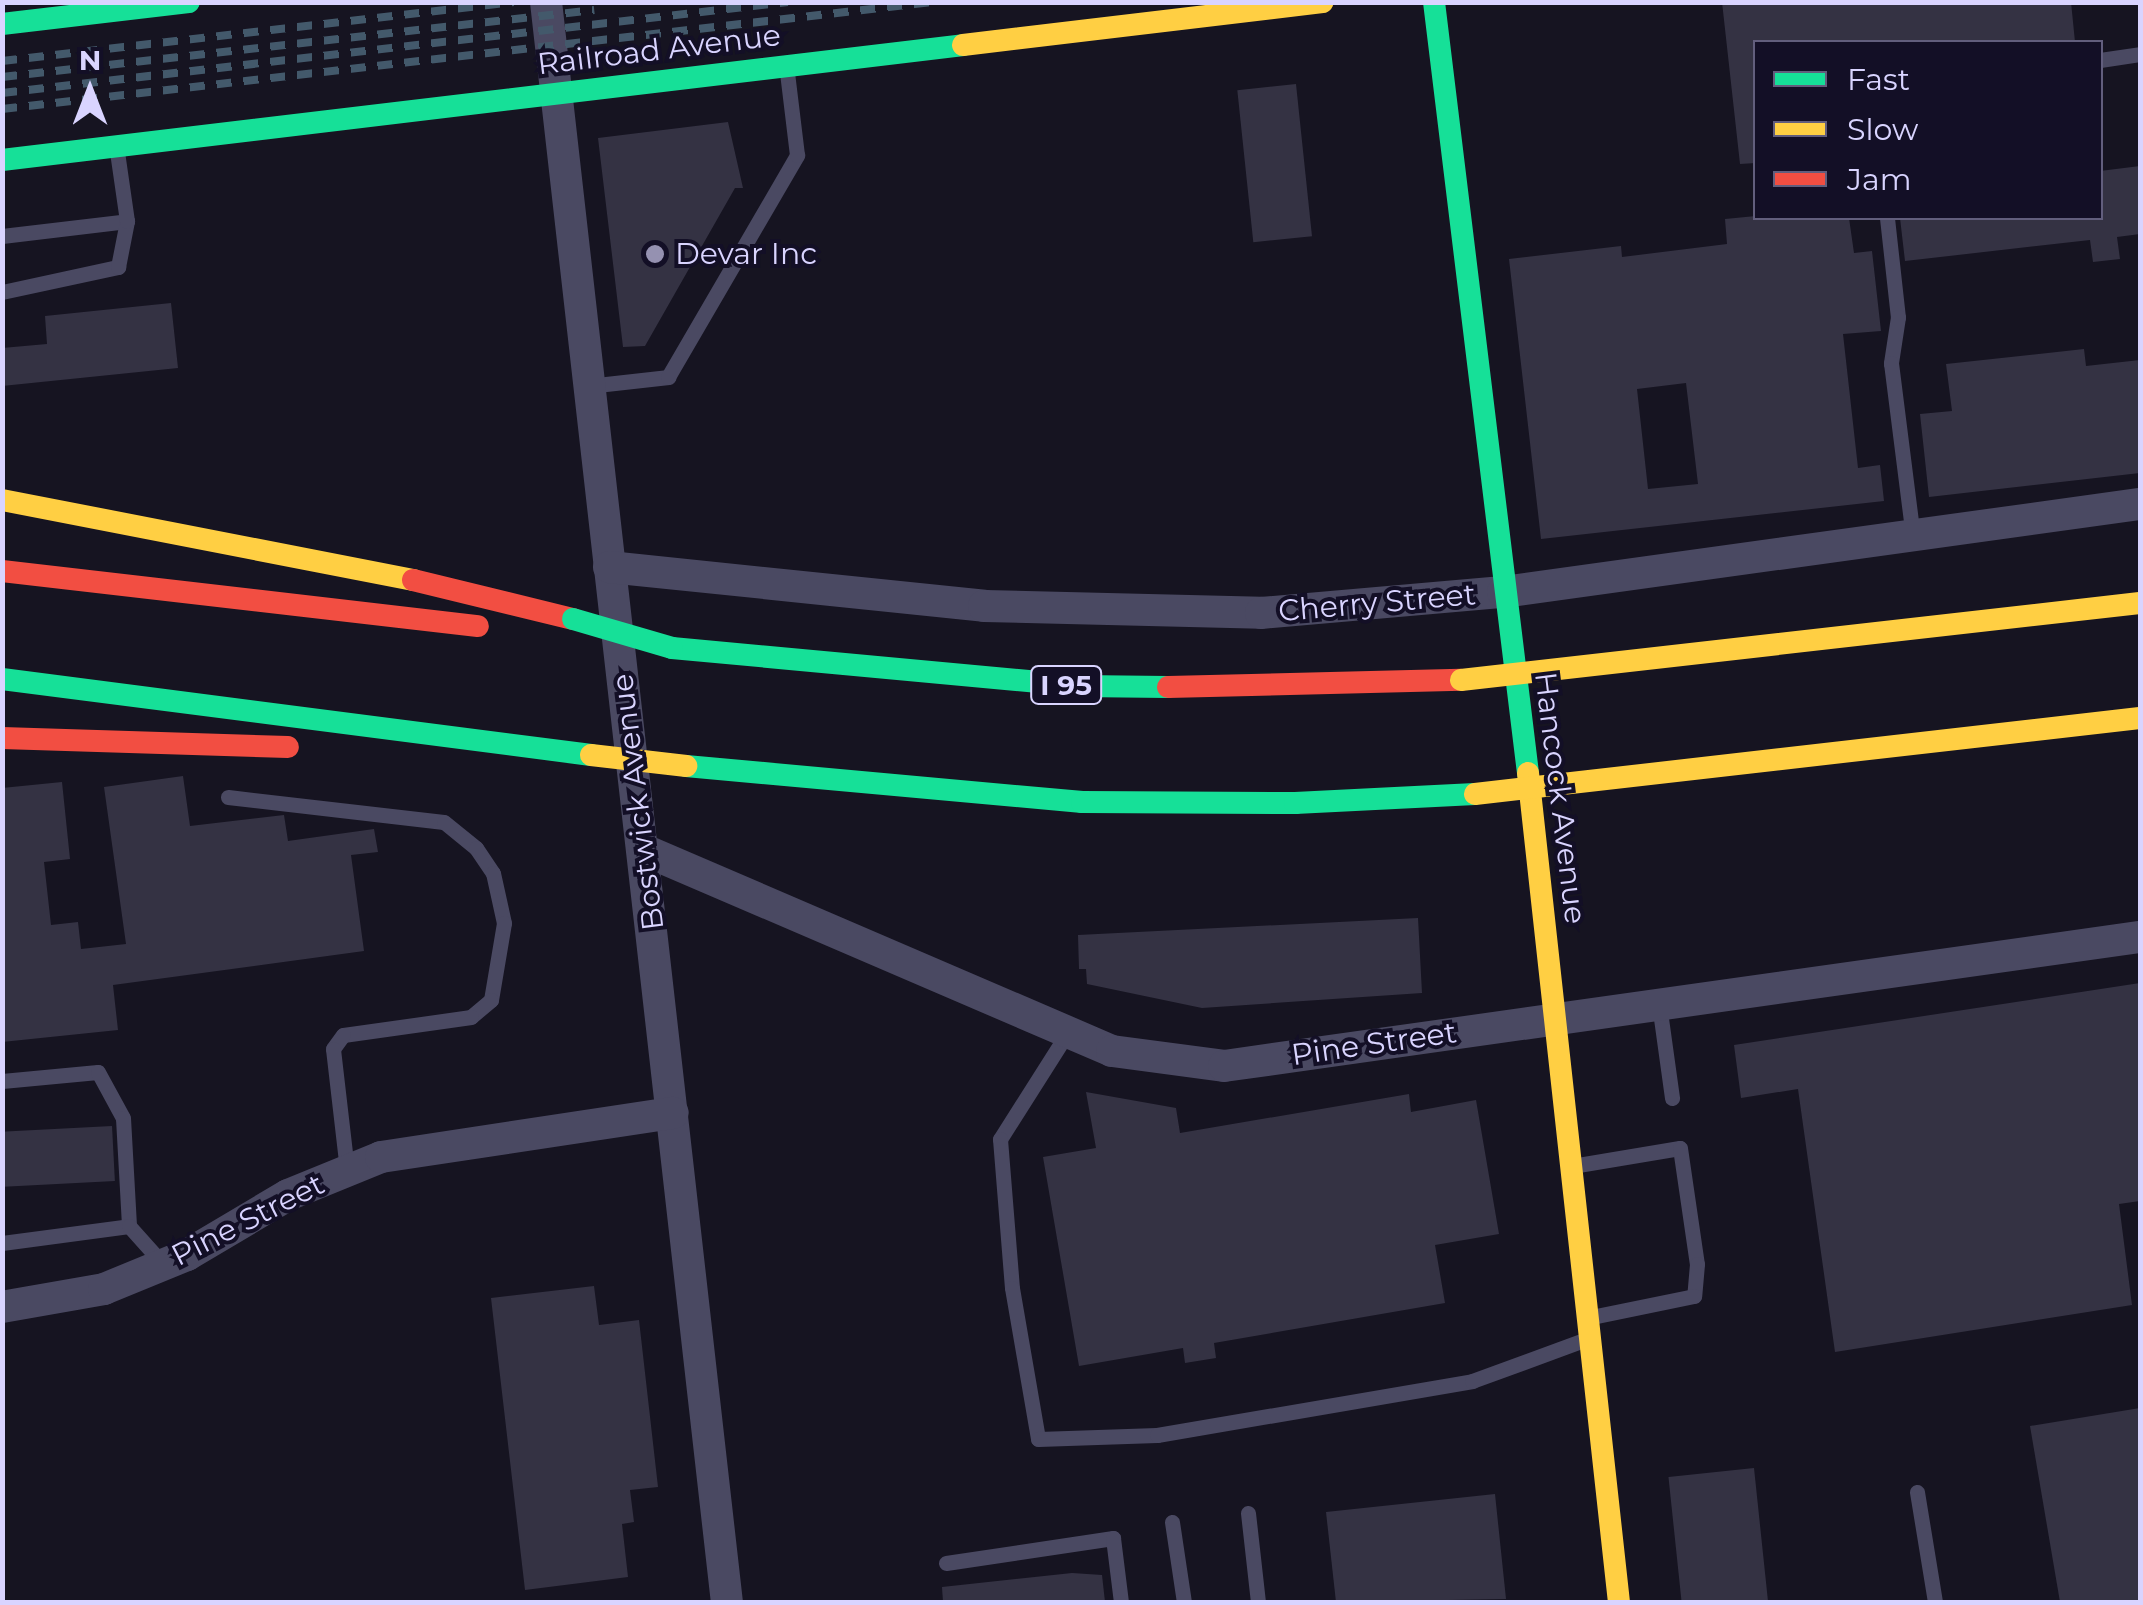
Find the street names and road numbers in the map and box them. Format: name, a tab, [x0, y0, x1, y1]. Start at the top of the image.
street label: Railroad Avenue	[535, 17, 783, 83]
street label: Cherry Street	[1277, 576, 1477, 630]
road number: I 95	[1028, 662, 1104, 708]
street label: Hancock Avenue	[1527, 670, 1593, 926]
street label: Bostwick Avenue	[604, 672, 672, 932]
street label: Pine Street	[1289, 1015, 1459, 1073]
street label: Pine Street	[166, 1166, 330, 1274]

